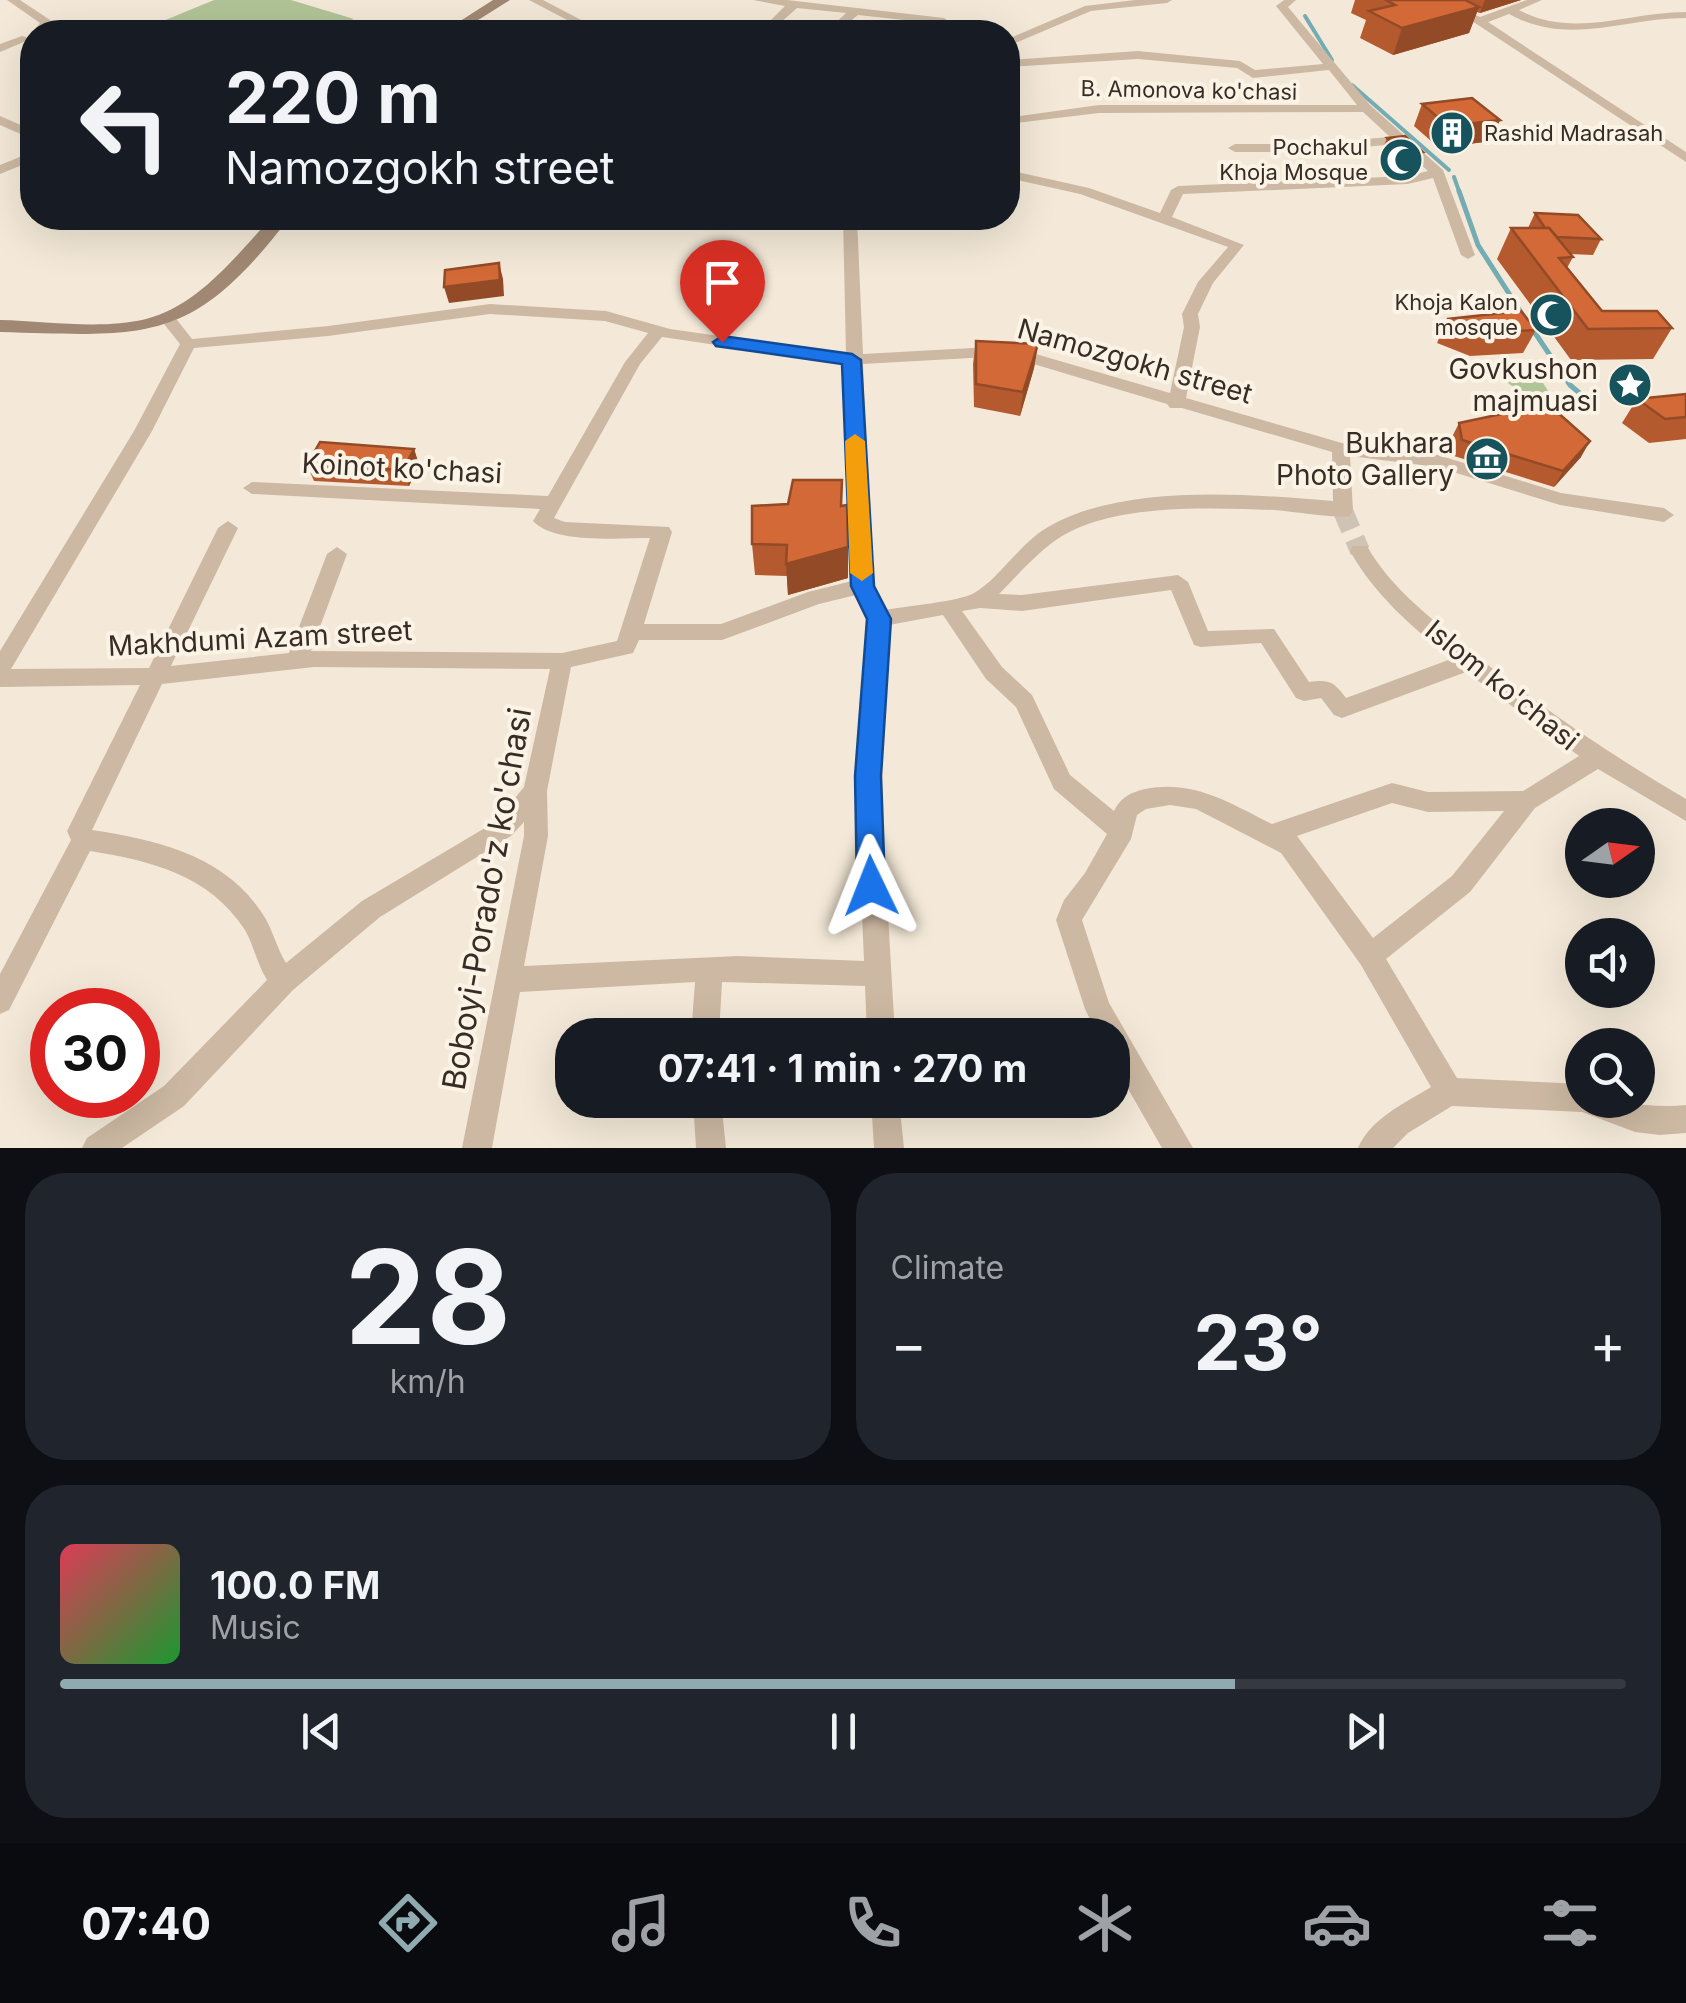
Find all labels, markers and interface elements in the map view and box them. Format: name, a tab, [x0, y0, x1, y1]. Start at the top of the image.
text: 220 m	[225, 55, 441, 140]
icon: left	[60, 60, 190, 190]
street label: B. Amonova ko'chasi	[1080, 75, 1298, 105]
building icon: Rashid Madrasah	[1429, 110, 1475, 156]
place label: Rashid Madrasah	[1484, 120, 1663, 146]
place label: Pochakul Khoja Mosque	[1219, 134, 1368, 185]
mosque icon: Pochakul Khoja Mosque	[1378, 137, 1424, 183]
text: Namozgokh street	[225, 140, 615, 195]
pin	[680, 240, 765, 343]
icon: arrive	[695, 255, 750, 310]
place label: Khoja Kalon mosque	[1394, 289, 1518, 340]
mosque icon: Khoja Kalon mosque	[1528, 292, 1574, 338]
street label: Namozgokh street	[1014, 311, 1256, 411]
place label: Govkushon majmuasi	[1448, 352, 1598, 418]
place icon: Govkushon majmuasi	[1607, 362, 1653, 408]
place label: Bukhara Photo Gallery	[1276, 426, 1454, 492]
museum icon: Bukhara Photo Gallery	[1464, 436, 1510, 482]
street label: Koinot ko'chasi	[301, 446, 503, 490]
street label: Makhdumi Azam street	[107, 613, 413, 663]
street label: Islom ko'chasi	[1419, 613, 1585, 757]
street label: Boboyi-Porado'z ko'chasi	[434, 705, 539, 1093]
north arrow	[1565, 808, 1655, 898]
map controls	[1565, 808, 1655, 1118]
position arrow	[819, 834, 923, 938]
button: sound	[1565, 918, 1655, 1008]
speed limit sign: 30	[30, 988, 160, 1118]
button: search	[1565, 1028, 1655, 1118]
text: 07:41 · 1 min · 270 m	[658, 1045, 1027, 1091]
text: 28	[345, 1218, 511, 1375]
text: Climate	[891, 1248, 1004, 1287]
text: 23°	[1193, 1297, 1323, 1388]
text: −	[891, 1311, 927, 1377]
text: +	[1590, 1311, 1626, 1377]
text: km/h	[390, 1362, 466, 1401]
text: 100.0 FM	[210, 1562, 380, 1608]
text: Music	[210, 1608, 301, 1647]
icon: previous	[294, 1704, 349, 1759]
icon: pause	[816, 1704, 871, 1759]
icon: next	[1338, 1704, 1393, 1759]
icon: directions	[373, 1888, 443, 1958]
icon: music	[606, 1888, 676, 1958]
icon: phone	[838, 1888, 908, 1958]
icon: climate	[1070, 1888, 1140, 1958]
icon: car	[1302, 1888, 1372, 1958]
icon: filters	[1535, 1888, 1605, 1958]
text: 07:40	[81, 1896, 211, 1951]

